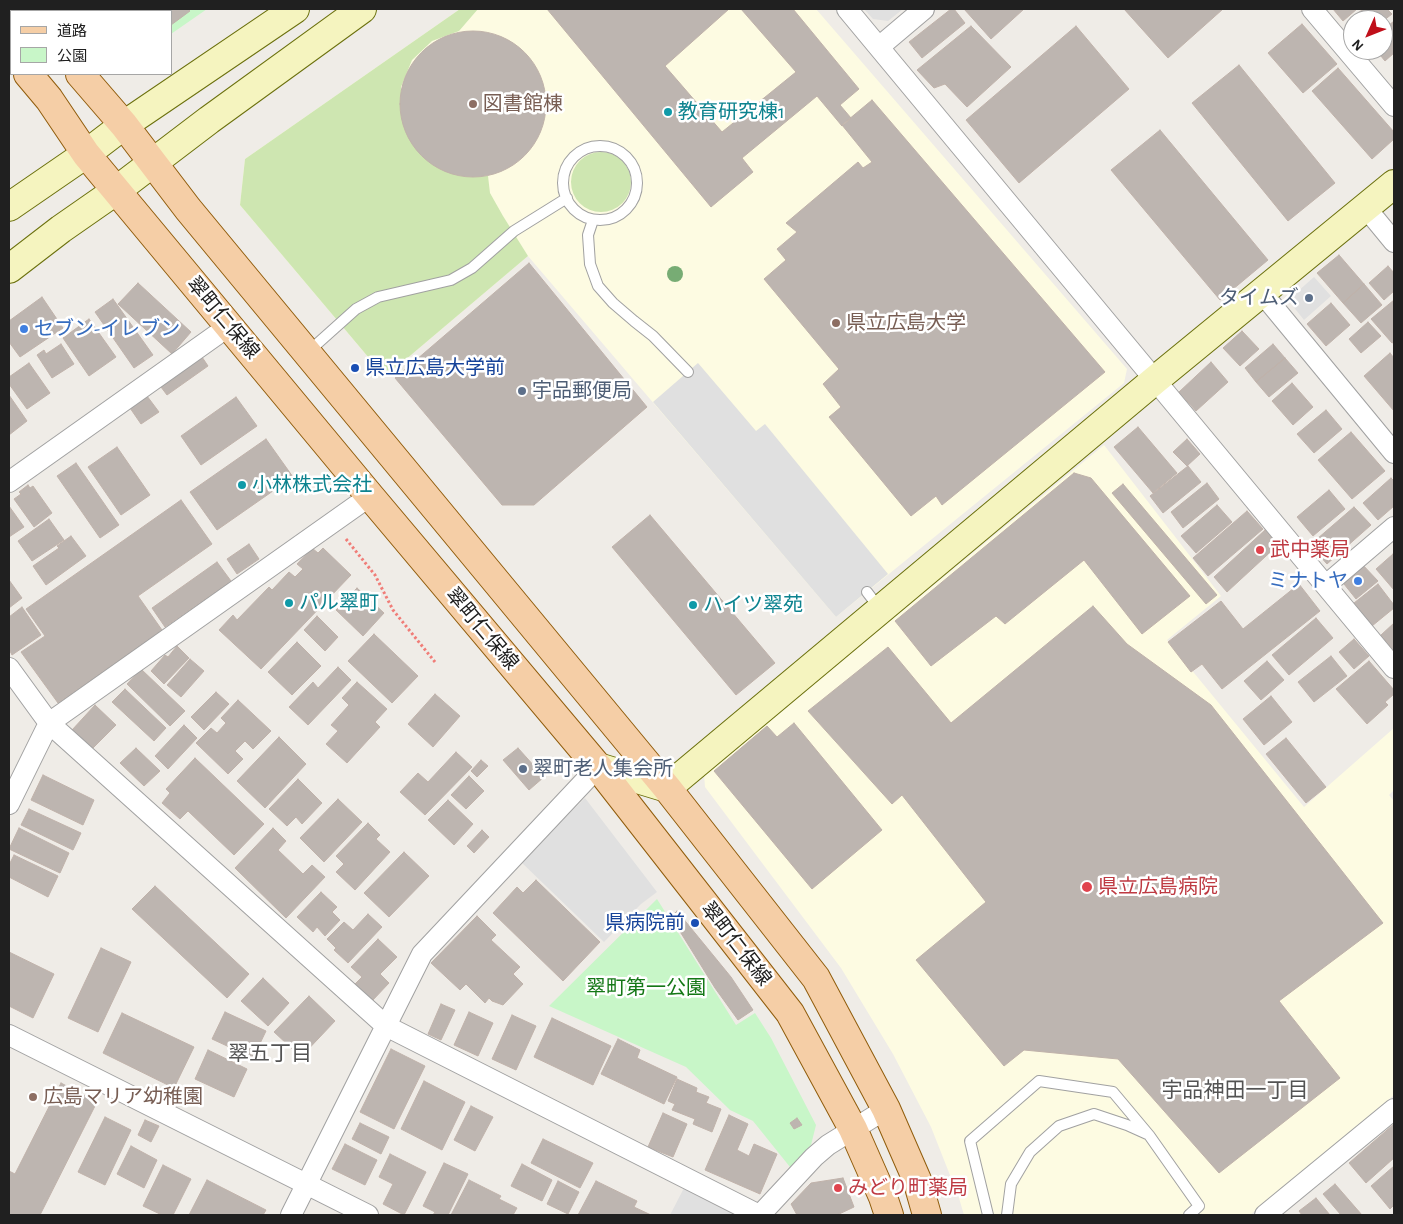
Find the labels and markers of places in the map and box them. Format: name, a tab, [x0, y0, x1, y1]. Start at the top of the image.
place label: 図書館棟	[483, 92, 563, 116]
marker: 図書館棟	[467, 98, 479, 110]
place label: 教育研究棟1	[678, 100, 785, 124]
marker: 教育研究棟1	[662, 106, 674, 118]
place label: タイムズ	[1219, 286, 1299, 310]
marker: タイムズ	[1303, 292, 1315, 304]
place label: 県立広島大学	[846, 311, 966, 335]
place label: セブン-イレブン	[34, 317, 180, 341]
marker: 県立広島大学	[830, 317, 842, 329]
marker: セブン-イレブン	[18, 323, 30, 335]
place label: 県立広島大学前	[365, 356, 505, 380]
marker: 県立広島大学前	[349, 362, 361, 374]
place label: 宇品郵便局	[532, 379, 632, 403]
marker: 宇品郵便局	[516, 385, 528, 397]
place label: 小林株式会社	[252, 473, 372, 497]
marker: 小林株式会社	[236, 479, 248, 491]
place label: 武中薬局	[1270, 538, 1350, 562]
marker: 武中薬局	[1254, 544, 1266, 556]
place label: ミナトヤ	[1268, 569, 1348, 593]
marker: ミナトヤ	[1352, 575, 1364, 587]
place label: パル翠町	[299, 591, 379, 615]
place label: ハイツ翠苑	[703, 593, 803, 617]
marker: パル翠町	[283, 597, 295, 609]
marker: ハイツ翠苑	[687, 599, 699, 611]
place label: 翠町老人集会所	[533, 757, 673, 781]
marker: 翠町老人集会所	[517, 763, 529, 775]
place label: 県立広島病院	[1098, 875, 1218, 899]
marker: 県立広島病院	[1080, 880, 1094, 894]
place label: 県病院前	[605, 911, 685, 935]
marker: 県病院前	[689, 917, 701, 929]
place label: 広島マリア幼稚園	[43, 1085, 203, 1109]
marker: 広島マリア幼稚園	[27, 1091, 39, 1103]
place label: みどり町薬局	[848, 1176, 968, 1200]
marker: みどり町薬局	[832, 1182, 844, 1194]

